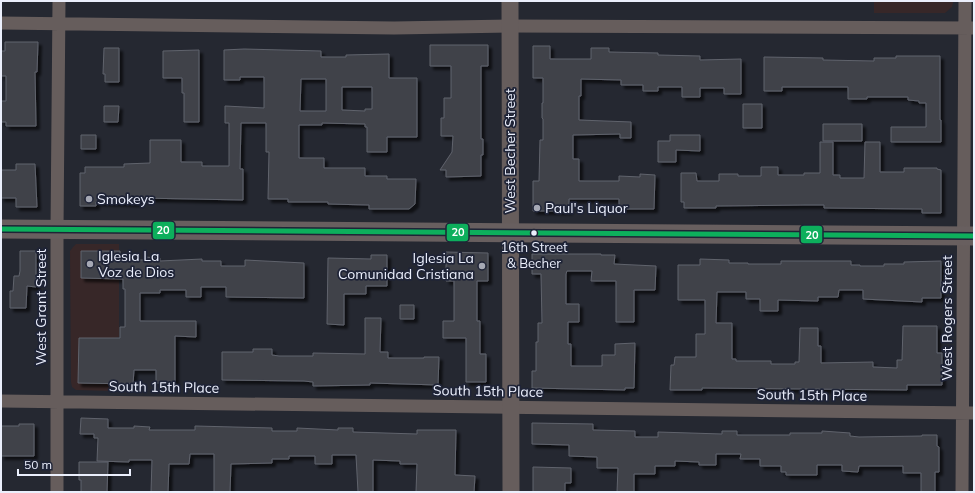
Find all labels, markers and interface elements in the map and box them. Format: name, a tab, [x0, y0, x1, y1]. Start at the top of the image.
street label: West Becher Street	[501, 88, 519, 214]
place label: Smokeys	[97, 190, 155, 208]
marker: Smokeys	[84, 194, 94, 204]
place label: Paul's Liquor	[545, 199, 629, 217]
marker: Paul's Liquor	[532, 203, 542, 213]
line badge: 20	[152, 221, 175, 240]
text: 20	[156, 223, 170, 237]
line badge: 20	[446, 223, 469, 242]
text: 20	[451, 225, 465, 239]
line badge: 20	[800, 225, 823, 244]
marker: 16th Street & Becher	[529, 228, 539, 238]
text: 20	[805, 228, 819, 242]
place label: 16th Street & Becher	[500, 239, 568, 271]
place label: Iglesia La Voz de Dios	[98, 247, 174, 281]
street label: West Grant Street	[32, 248, 50, 365]
place label: Iglesia La Comunidad Cristiana	[338, 249, 474, 283]
street label: West Rogers Street	[938, 255, 956, 381]
marker: Iglesia La Voz de Dios	[85, 259, 95, 269]
marker: Iglesia La Comunidad Cristiana	[477, 261, 487, 271]
street label: South 15th Place	[109, 377, 219, 397]
street label: South 15th Place	[433, 381, 543, 401]
street label: South 15th Place	[757, 385, 867, 405]
scale bar	[18, 451, 130, 477]
text: 50 m	[24, 457, 52, 472]

